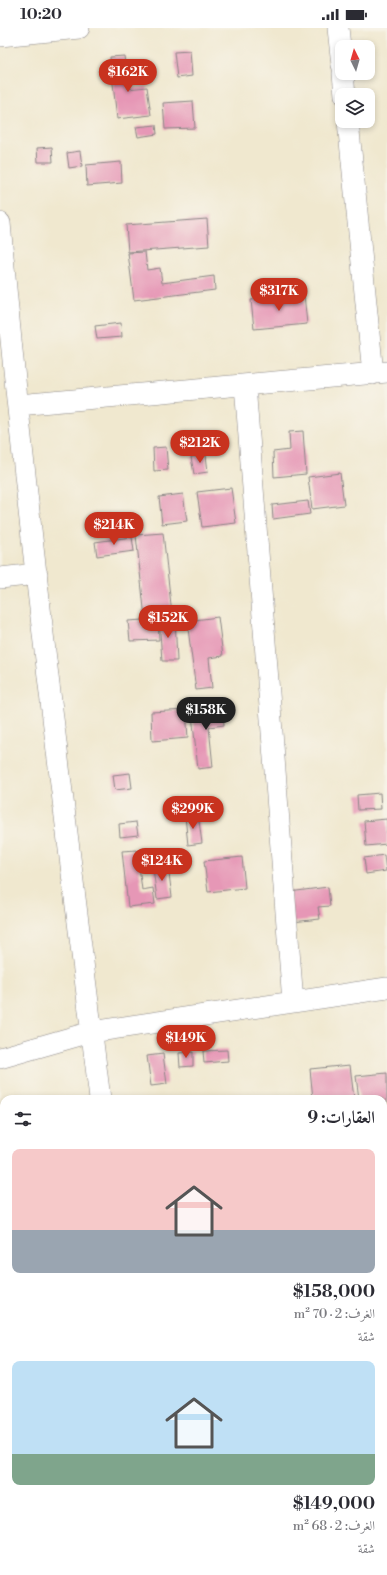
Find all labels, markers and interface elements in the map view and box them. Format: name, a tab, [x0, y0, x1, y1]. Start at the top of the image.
text: 10:20	[20, 5, 62, 24]
north arrow	[335, 40, 375, 80]
map controls	[335, 40, 375, 128]
pin: $162K	[100, 59, 156, 93]
text: $162K	[108, 64, 148, 80]
button: layers	[335, 88, 375, 128]
pin: $317K	[251, 278, 307, 312]
text: $317K	[260, 283, 298, 299]
pin: $212K	[172, 430, 228, 464]
text: $212K	[179, 435, 221, 451]
pin: $214K	[86, 512, 142, 546]
text: $214K	[94, 517, 134, 533]
pin: $152K	[140, 605, 196, 639]
text: $152K	[148, 610, 188, 626]
pin: $158K	[178, 697, 234, 731]
text: $158K	[186, 702, 226, 718]
pin: $299K	[165, 796, 221, 830]
text: $299K	[172, 801, 214, 817]
pin: $124K	[134, 848, 190, 882]
text: $124K	[141, 853, 183, 869]
pin: $149K	[158, 1025, 214, 1059]
text: $149K	[166, 1030, 206, 1046]
text: العقارات: 9	[307, 1107, 375, 1129]
icon: filters	[12, 1108, 34, 1130]
icon: home	[158, 1175, 230, 1247]
text: $158,000	[293, 1281, 375, 1303]
text: الغرف: 2 · 70 m²	[294, 1306, 375, 1322]
text: شقة	[358, 1329, 375, 1345]
icon: home	[158, 1387, 230, 1459]
text: $149,000	[293, 1493, 375, 1515]
text: الغرف: 2 · 68 m²	[293, 1518, 375, 1534]
text: شقة	[358, 1541, 375, 1557]

